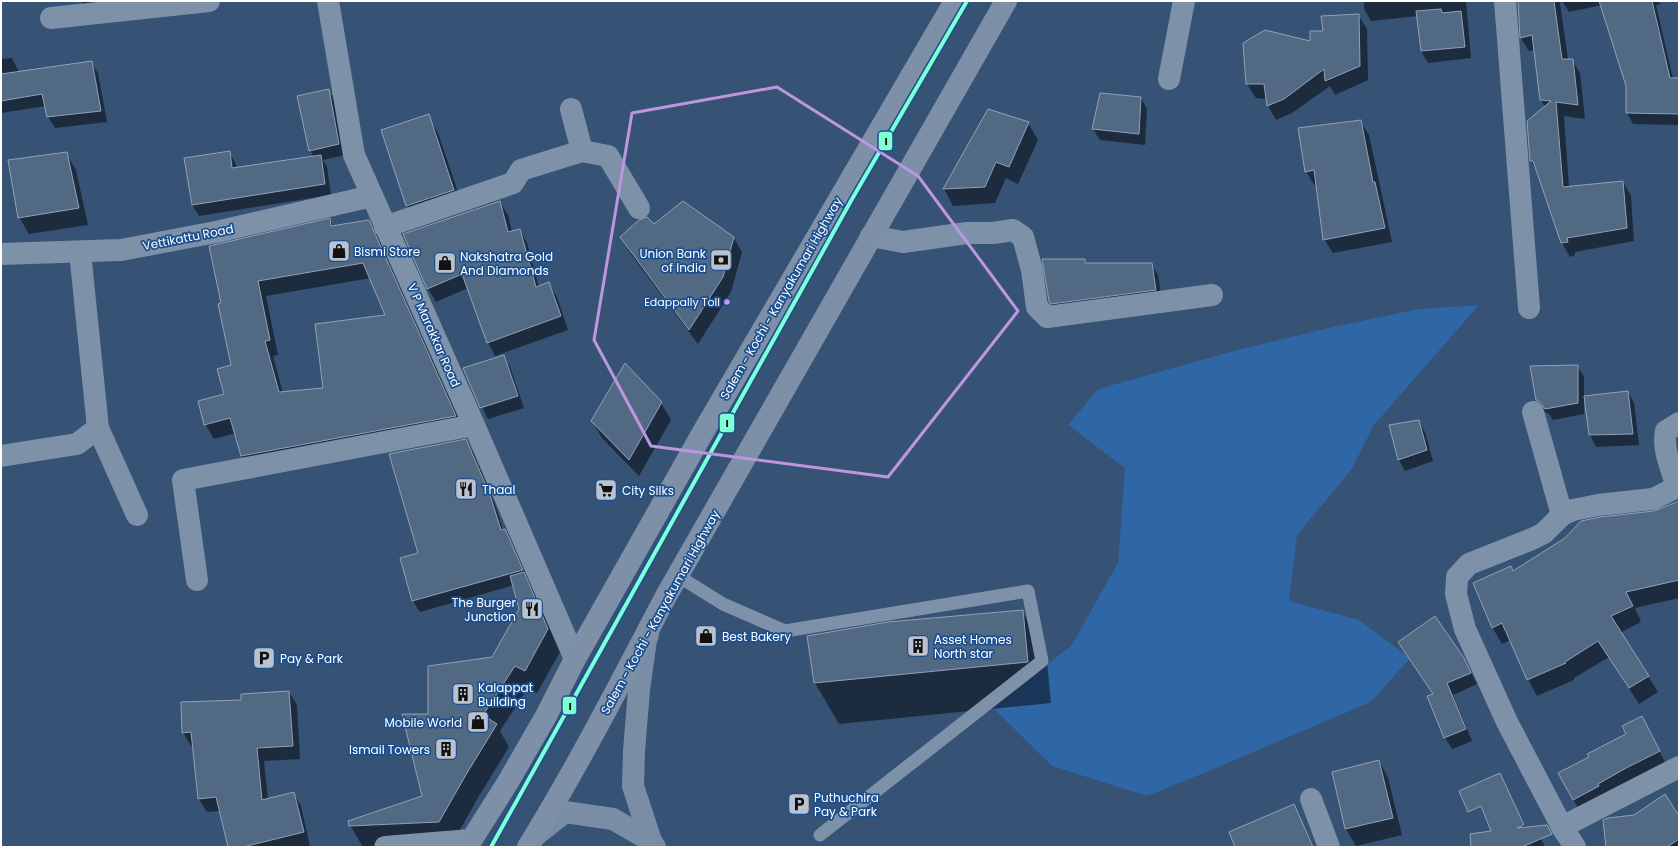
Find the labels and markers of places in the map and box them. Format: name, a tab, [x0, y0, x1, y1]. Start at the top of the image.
shop icon: Bismi Store	[326, 238, 352, 264]
place label: Bismi Store	[354, 243, 420, 260]
place label: Union Bank of India	[639, 245, 707, 276]
bank icon: Union Bank of India	[708, 247, 734, 273]
place label: Nakshatra Gold And Diamonds	[460, 248, 553, 279]
shop icon: Nakshatra Gold And Diamonds	[432, 250, 458, 276]
place label: Edappally Toll	[644, 294, 720, 310]
marker: Edappally Toll	[722, 297, 732, 307]
restaurant icon: Thaal	[453, 476, 479, 502]
supermarket icon: City Silks	[593, 477, 619, 503]
place label: Thaal	[482, 481, 515, 498]
place label: City Silks	[622, 482, 674, 499]
place label: The Burger Junction	[452, 594, 517, 625]
restaurant icon: The Burger Junction	[519, 596, 545, 622]
shop icon: Best Bakery	[693, 623, 719, 649]
place label: Best Bakery	[722, 628, 791, 645]
place label: Asset Homes North star	[934, 631, 1012, 662]
building icon: Asset Homes North star	[905, 633, 931, 659]
parking icon: Pay & Park	[251, 645, 277, 671]
place label: Pay & Park	[280, 650, 344, 667]
place label: Kalappat Building	[478, 679, 533, 710]
building icon: Kalappat Building	[450, 681, 476, 707]
shop icon: Mobile World	[465, 709, 491, 735]
place label: Mobile World	[384, 714, 462, 731]
building icon: Ismail Towers	[433, 736, 459, 762]
place label: Ismail Towers	[349, 741, 430, 758]
place label: Puthuchira Pay & Park	[814, 789, 879, 820]
parking icon: Puthuchira Pay & Park	[786, 791, 812, 817]

